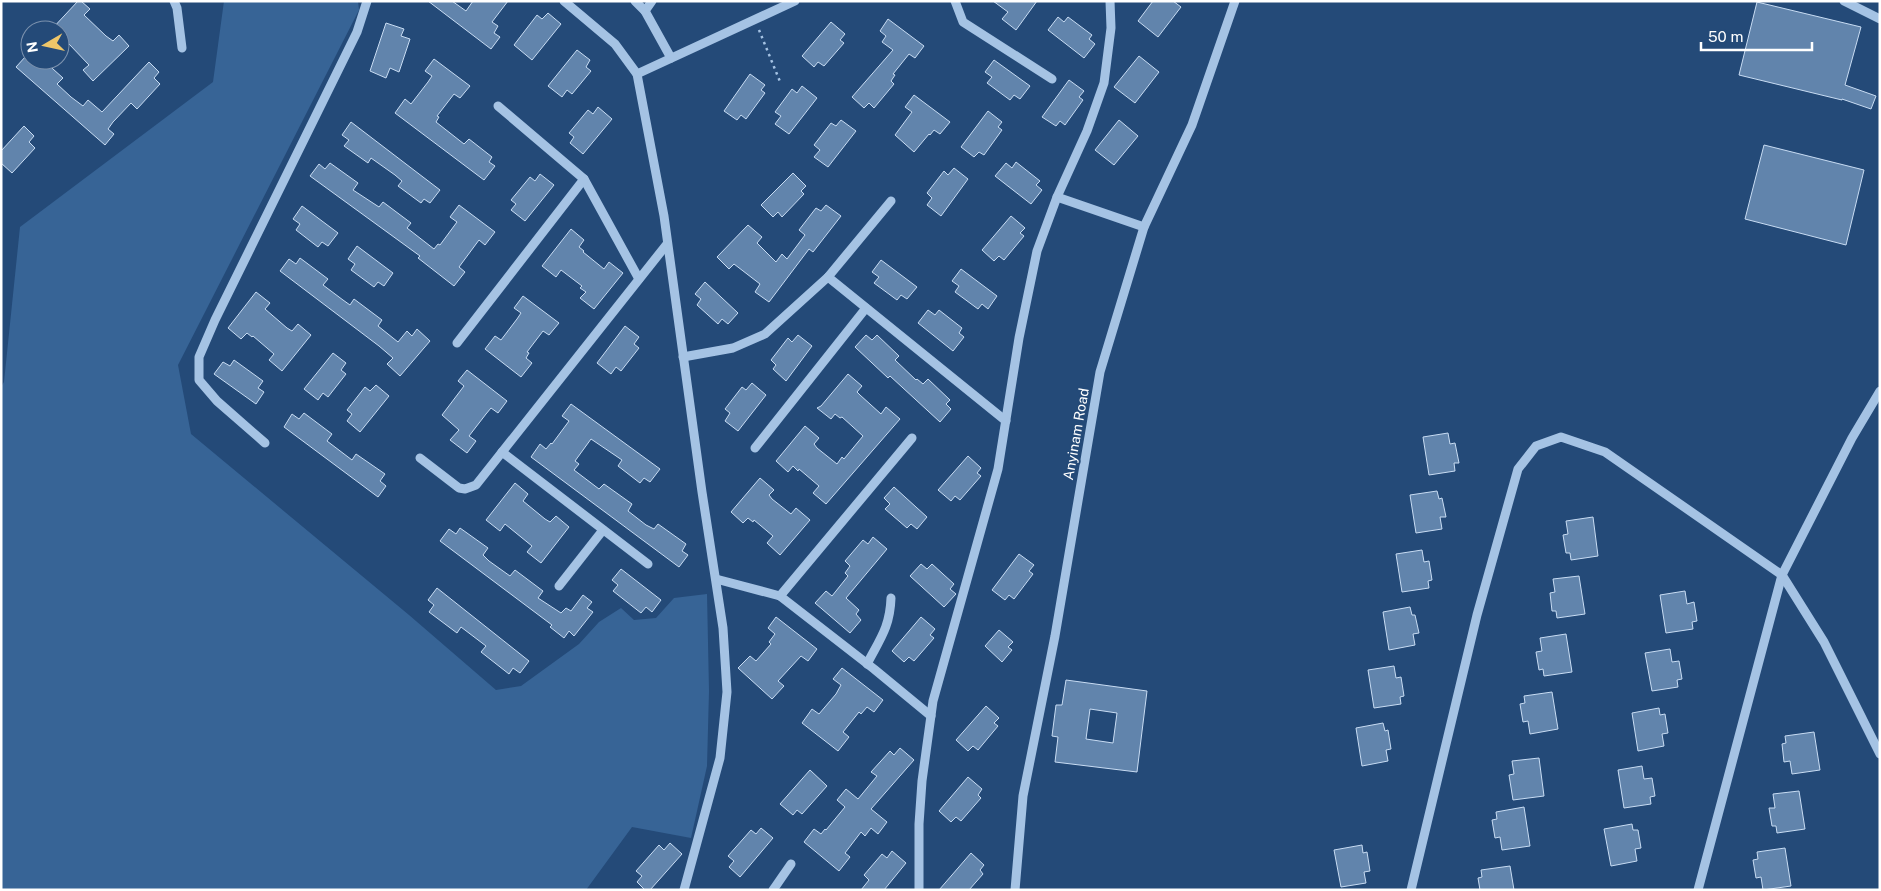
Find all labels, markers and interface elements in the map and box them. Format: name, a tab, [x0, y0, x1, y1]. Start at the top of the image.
north arrow	[20, 20, 70, 70]
scale bar	[1701, 20, 1812, 52]
text: 50 m	[1708, 28, 1743, 45]
text: N	[23, 40, 41, 54]
street label: Anyinam Road	[1060, 387, 1092, 481]

